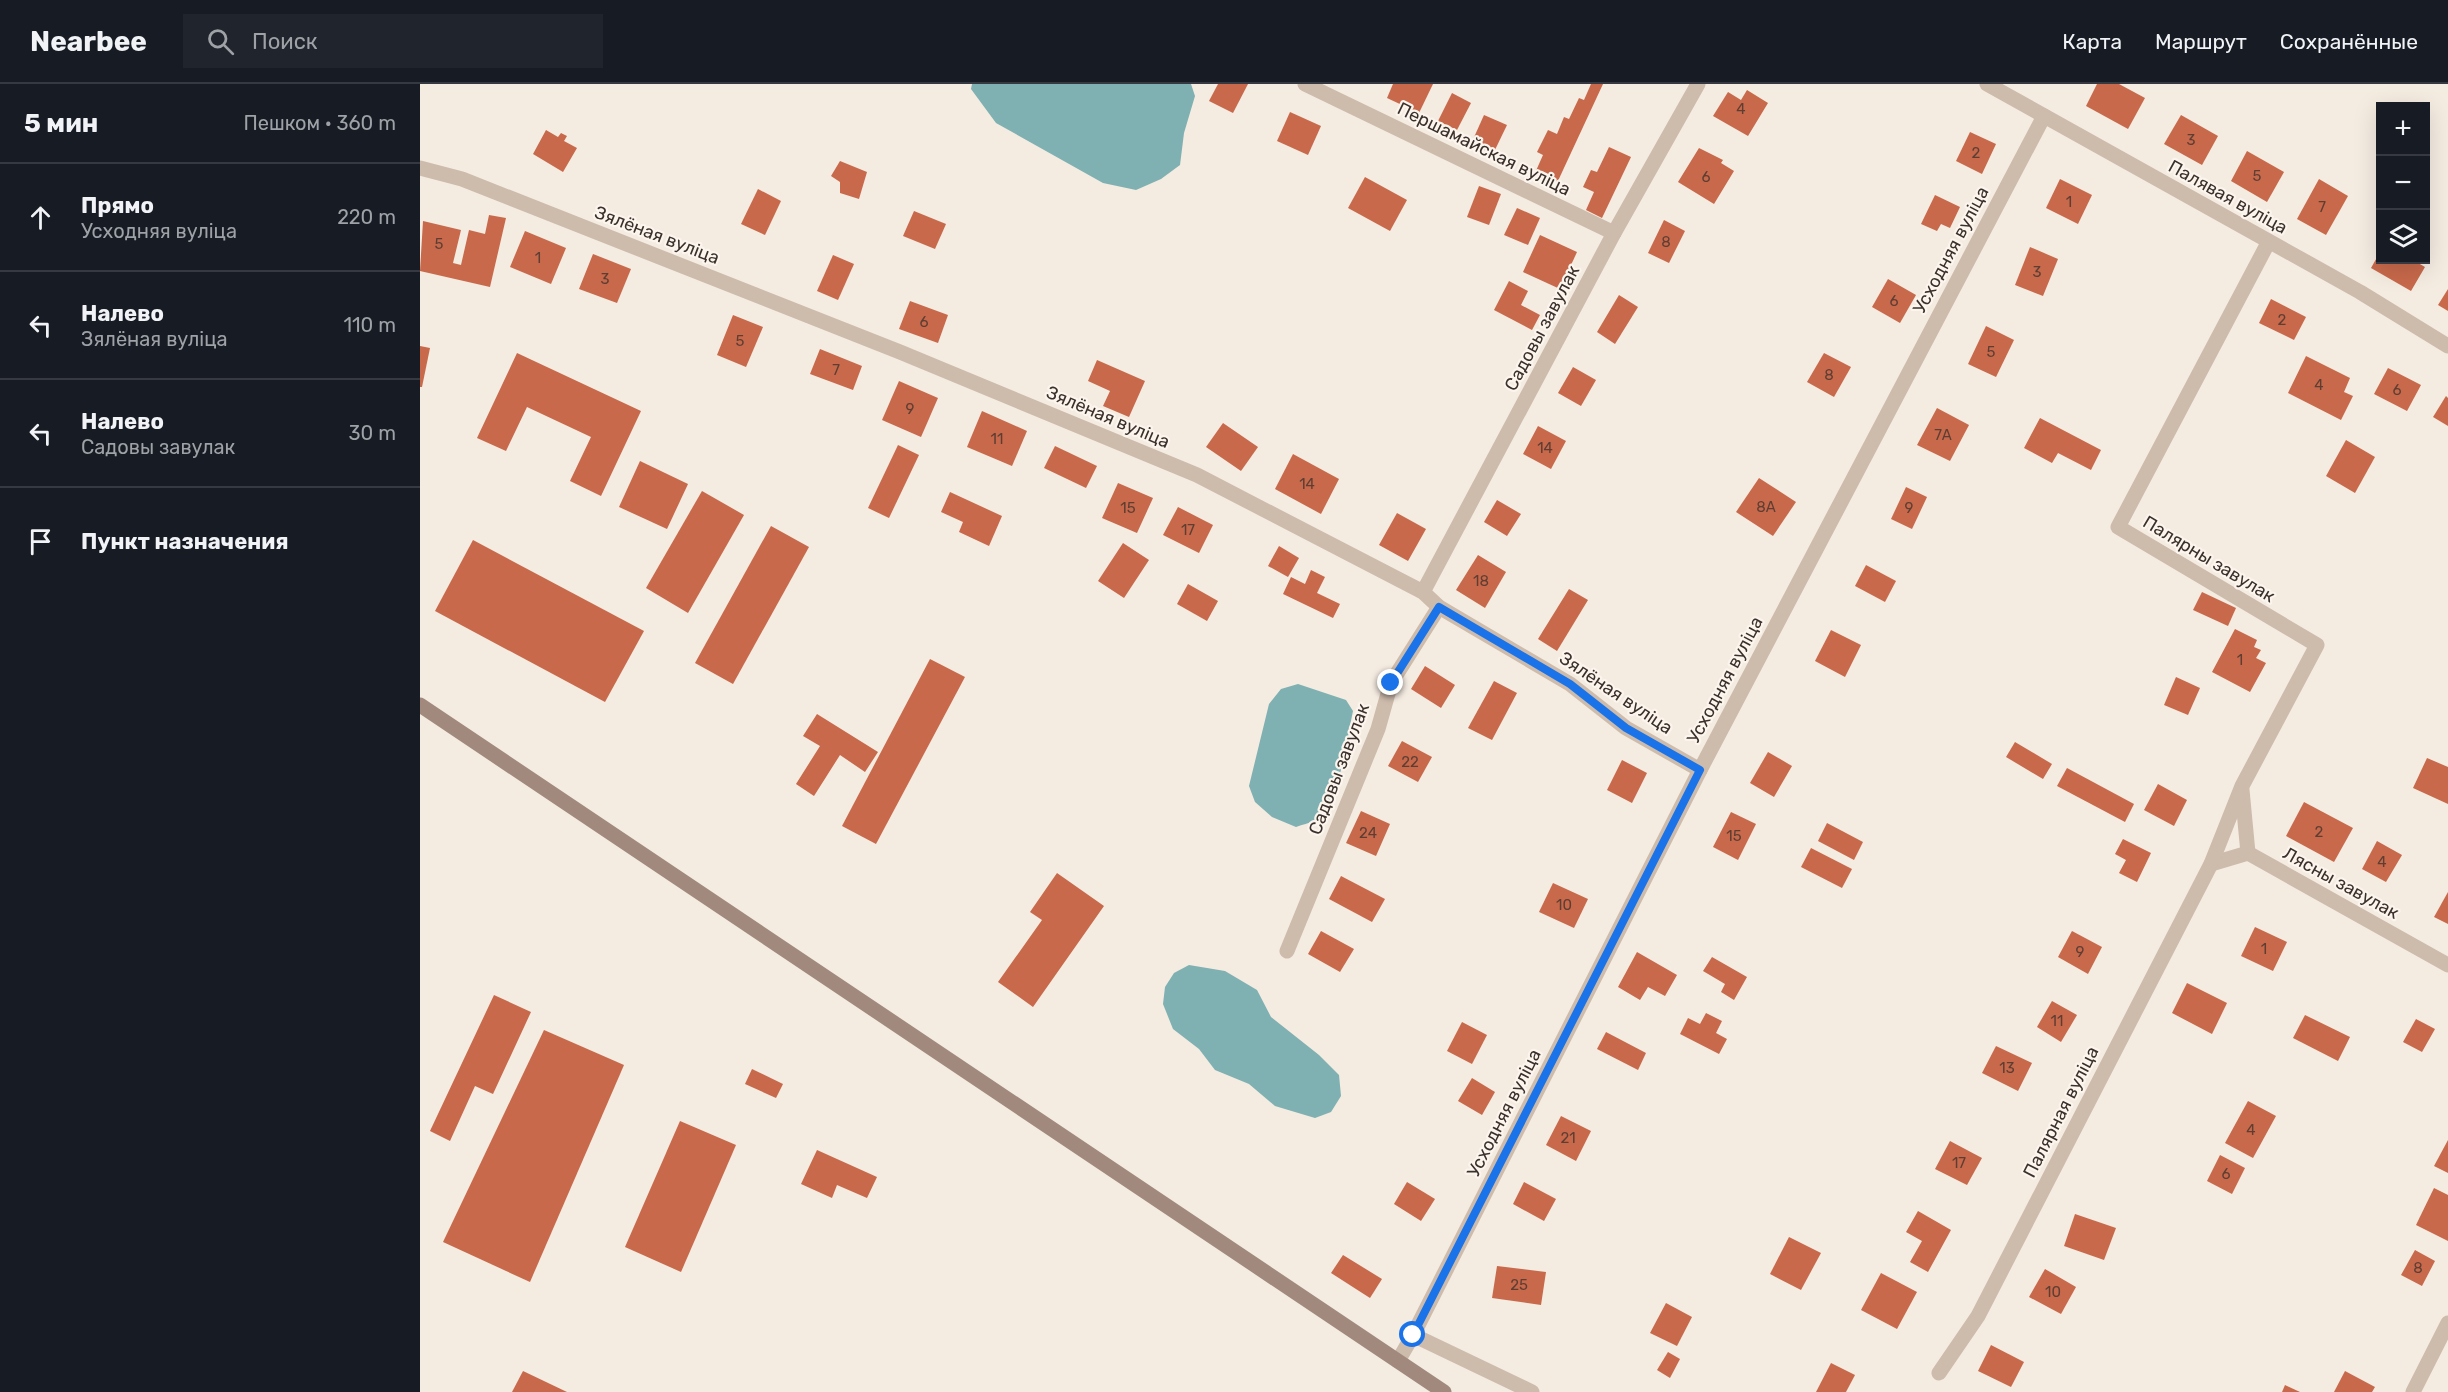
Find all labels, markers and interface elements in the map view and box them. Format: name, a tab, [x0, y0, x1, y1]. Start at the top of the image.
search box	[183, 14, 603, 68]
text: Nearbee	[30, 25, 147, 58]
icon: search	[204, 25, 237, 58]
text: Поиск	[252, 28, 318, 55]
text: Карта	[2062, 29, 2122, 54]
text: Маршрут	[2155, 29, 2247, 54]
text: Сохранённые	[2280, 29, 2418, 54]
street label: Першамайская вуліца	[1394, 97, 1574, 201]
house number: 4	[1736, 100, 1746, 118]
map controls	[2376, 102, 2430, 264]
button: +	[2376, 102, 2430, 156]
text: 5 мин	[24, 108, 98, 139]
text: Пешком · 360 m	[244, 111, 396, 135]
house number: 3	[2186, 131, 2196, 149]
house number: 2	[1972, 144, 1981, 162]
street label: Палявая вуліца	[2165, 155, 2291, 239]
button: −	[2376, 156, 2430, 210]
house number: 5	[2253, 167, 2262, 185]
house number: 6	[1701, 168, 1711, 186]
street label: Усходняя вуліца	[1908, 183, 1994, 317]
text: Прямо	[81, 192, 154, 219]
house number: 1	[2066, 193, 2072, 211]
house number: 7	[2318, 198, 2326, 216]
icon: ahead	[24, 201, 57, 234]
street label: Зялёная вуліца	[591, 201, 723, 269]
text: 220 m	[337, 205, 396, 229]
button: layers	[2376, 210, 2430, 264]
text: Усходняя вуліца	[81, 219, 237, 243]
house number: 8	[1661, 233, 1671, 251]
house number: 5	[435, 235, 444, 253]
house number: 1	[535, 249, 541, 267]
street label: Садовы завулак	[1500, 261, 1584, 394]
house number: 3	[2032, 263, 2042, 281]
house number: 3	[600, 270, 610, 288]
house number: 6	[1889, 292, 1899, 310]
text: Налево	[81, 300, 164, 327]
icon: left	[24, 309, 57, 342]
house number: 2	[2278, 311, 2287, 329]
text: 110 m	[344, 313, 396, 337]
house number: 6	[919, 313, 929, 331]
text: Зялёная вуліца	[81, 327, 228, 351]
house number: 5	[736, 332, 745, 350]
house number: 5	[1987, 343, 1996, 361]
house number: 7	[832, 361, 840, 379]
house number: 8	[1824, 366, 1834, 384]
house number: 4	[2314, 376, 2324, 394]
street label: Зялёная вуліца	[1043, 381, 1173, 453]
house number: 6	[2392, 381, 2402, 399]
house number: 9	[906, 400, 915, 418]
text: Налево	[81, 408, 164, 435]
icon: left	[24, 417, 57, 450]
text: 30 m	[349, 421, 396, 445]
house number: 7А	[1934, 426, 1952, 444]
house number: 11	[991, 430, 1003, 448]
text: Садовы завулак	[81, 435, 235, 459]
house number: 14	[1537, 439, 1553, 457]
house number: 14	[1299, 475, 1315, 493]
house number: 8А	[1756, 498, 1776, 516]
house number: 15	[1120, 499, 1136, 517]
house number: 9	[1905, 499, 1914, 517]
street label: Палярны завулак	[2139, 511, 2279, 607]
house number: 17	[1181, 521, 1195, 539]
icon: arrive	[24, 525, 57, 558]
text: Пункт назначения	[81, 528, 289, 555]
house number: 18	[1473, 572, 1489, 590]
street label: Усходняя вуліца	[1682, 613, 1768, 747]
street label: Зялёная вуліца	[1555, 647, 1677, 739]
house number: 1	[2237, 651, 2243, 669]
route end	[1377, 669, 1403, 695]
street label: Садовы завулак	[1304, 700, 1374, 838]
house number: 22	[1401, 753, 1419, 771]
house number: 2	[2315, 823, 2324, 841]
house number: 24	[1359, 824, 1377, 842]
house number: 15	[1726, 827, 1742, 845]
street label: Лясны завулак	[2279, 842, 2403, 924]
house number: 4	[2377, 853, 2387, 871]
house number: 10	[1556, 896, 1572, 914]
house number: 1	[2261, 940, 2267, 958]
house number: 9	[2076, 943, 2085, 961]
house number: 11	[2051, 1012, 2063, 1030]
street label: Палярная вуліца	[2018, 1043, 2104, 1181]
street label: Усходняя вуліца	[1462, 1045, 1546, 1181]
house number: 13	[1999, 1059, 2015, 1077]
house number: 4	[2246, 1121, 2256, 1139]
house number: 21	[1560, 1129, 1576, 1147]
house number: 17	[1952, 1154, 1966, 1172]
house number: 6	[2221, 1165, 2231, 1183]
house number: 8	[2413, 1259, 2423, 1277]
house number: 25	[1510, 1276, 1528, 1294]
house number: 10	[2045, 1283, 2061, 1301]
route start	[1399, 1321, 1425, 1347]

